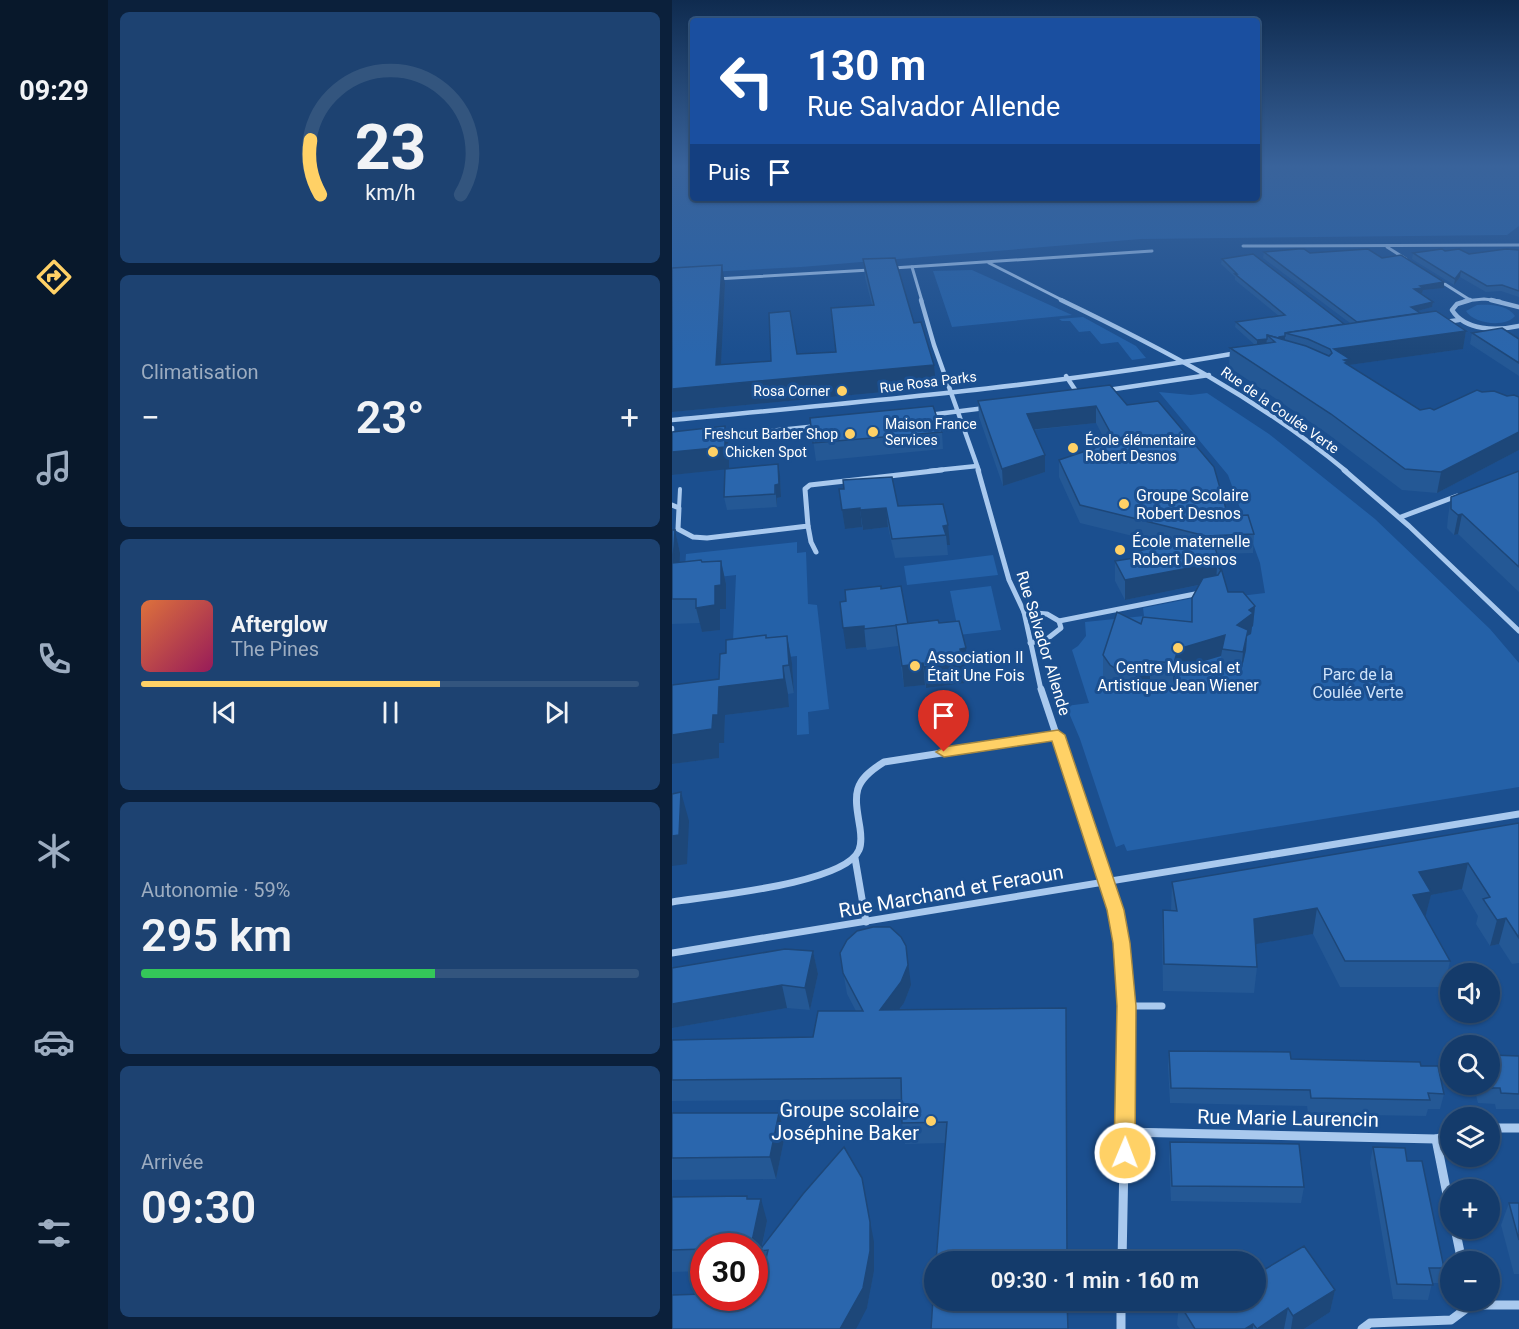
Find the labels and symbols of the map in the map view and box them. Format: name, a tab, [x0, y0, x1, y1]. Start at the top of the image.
street label: Rue de la Coulée Verte	[1218, 363, 1342, 457]
street label: Rue Rosa Parks	[879, 368, 977, 396]
place label: Rosa Corner	[753, 383, 830, 399]
marker: Rosa Corner	[835, 384, 849, 398]
place label: Maison France Services	[885, 416, 977, 448]
marker: Maison France Services	[866, 425, 880, 439]
place label: Freshcut Barber Shop	[704, 426, 838, 442]
marker: Freshcut Barber Shop	[843, 427, 857, 441]
place label: École élémentaire Robert Desnos	[1085, 431, 1196, 464]
marker: École élémentaire Robert Desnos	[1066, 441, 1080, 455]
place label: Chicken Spot	[725, 444, 807, 460]
marker: Chicken Spot	[706, 445, 720, 459]
place label: Groupe Scolaire Robert Desnos	[1136, 486, 1249, 523]
marker: Groupe Scolaire Robert Desnos	[1117, 497, 1131, 511]
place label: École maternelle Robert Desnos	[1132, 532, 1250, 569]
marker: École maternelle Robert Desnos	[1113, 543, 1127, 557]
street label: Rue Salvador Allende	[1012, 569, 1075, 718]
marker: Centre Musical et Artistique Jean Wiener	[1171, 641, 1185, 655]
place label: Association Il Était Une Fois	[927, 648, 1025, 685]
place label: Centre Musical et Artistique Jean Wiener	[1097, 658, 1259, 695]
marker: Association Il Était Une Fois	[908, 659, 922, 673]
park label: Parc de la Coulée Verte	[1312, 665, 1404, 702]
pin	[918, 690, 969, 752]
street label: Rue Marchand et Feraoun	[837, 859, 1065, 923]
place label: Groupe scolaire Joséphine Baker	[771, 1098, 919, 1145]
street label: Rue Marie Laurencin	[1197, 1104, 1379, 1132]
marker: Groupe scolaire Joséphine Baker	[924, 1114, 938, 1128]
position arrow	[1093, 1121, 1157, 1185]
speed limit sign: 30	[690, 1233, 768, 1311]

